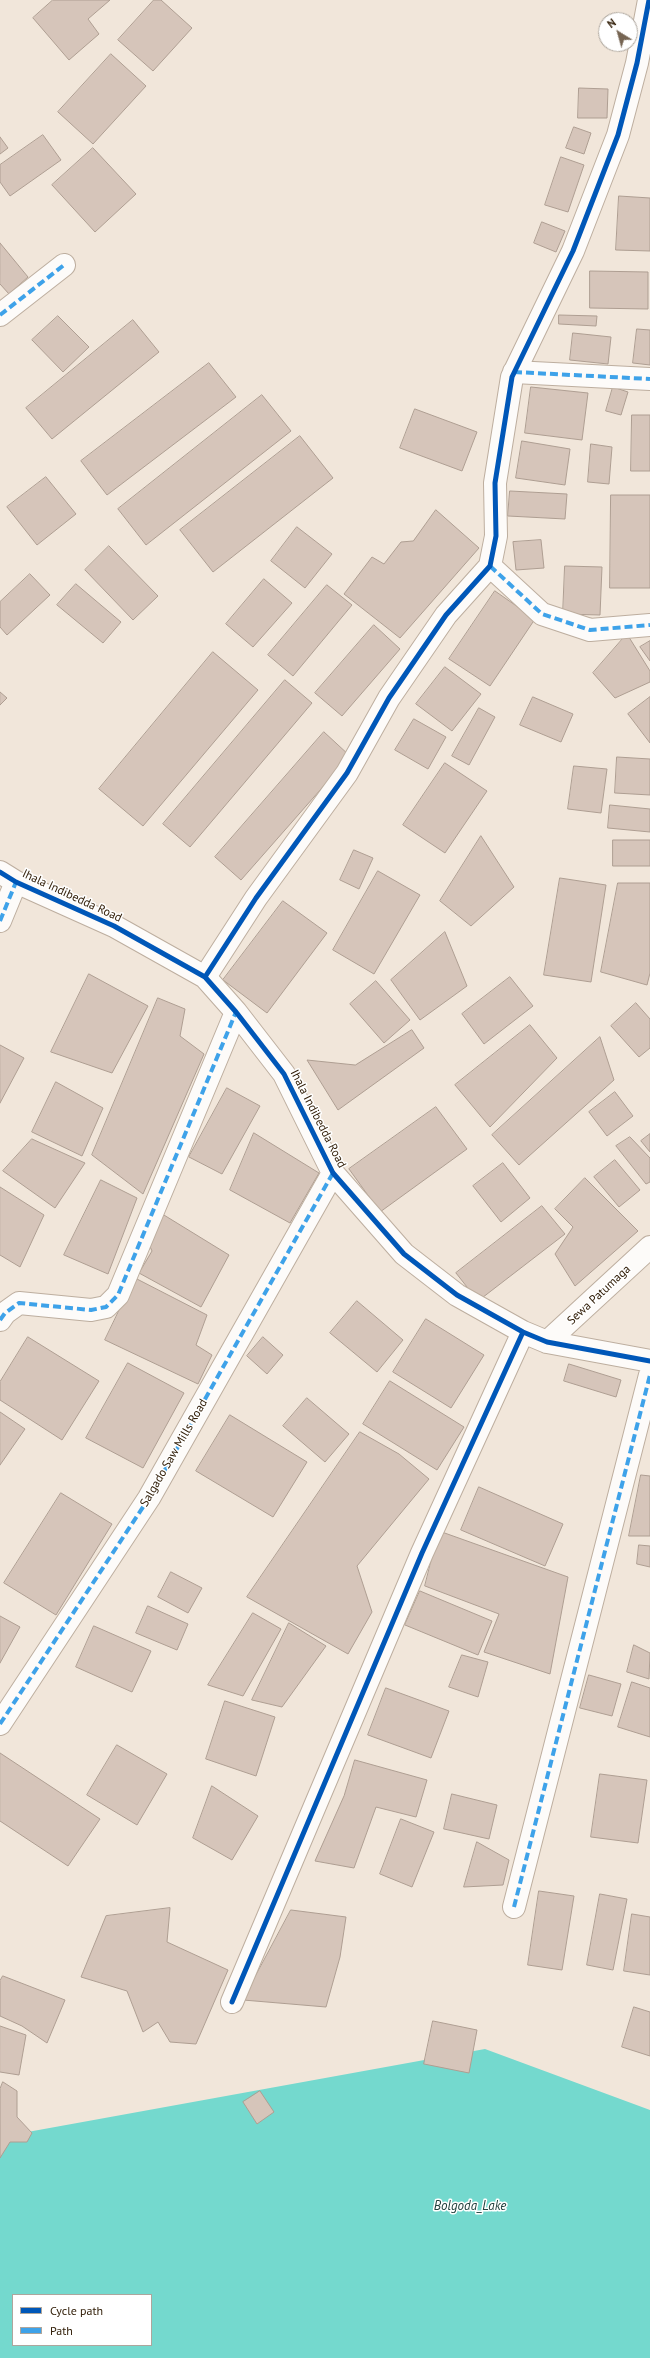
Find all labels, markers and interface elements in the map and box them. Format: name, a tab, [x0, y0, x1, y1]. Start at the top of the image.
north arrow	[598, 12, 638, 52]
text: N	[604, 15, 618, 31]
street label: Ihala Indibedda Road	[20, 867, 124, 925]
street label: Ihala Indibedda Road	[287, 1067, 349, 1171]
street label: Sewa Patumaga	[564, 1262, 634, 1328]
street label: Salgado Saw Mills Road	[137, 1397, 211, 1509]
water label: Bolgoda_Lake	[434, 2198, 506, 2214]
legend	[12, 2294, 152, 2346]
text: Cycle path	[50, 2303, 103, 2318]
text: Path	[50, 2323, 73, 2338]

